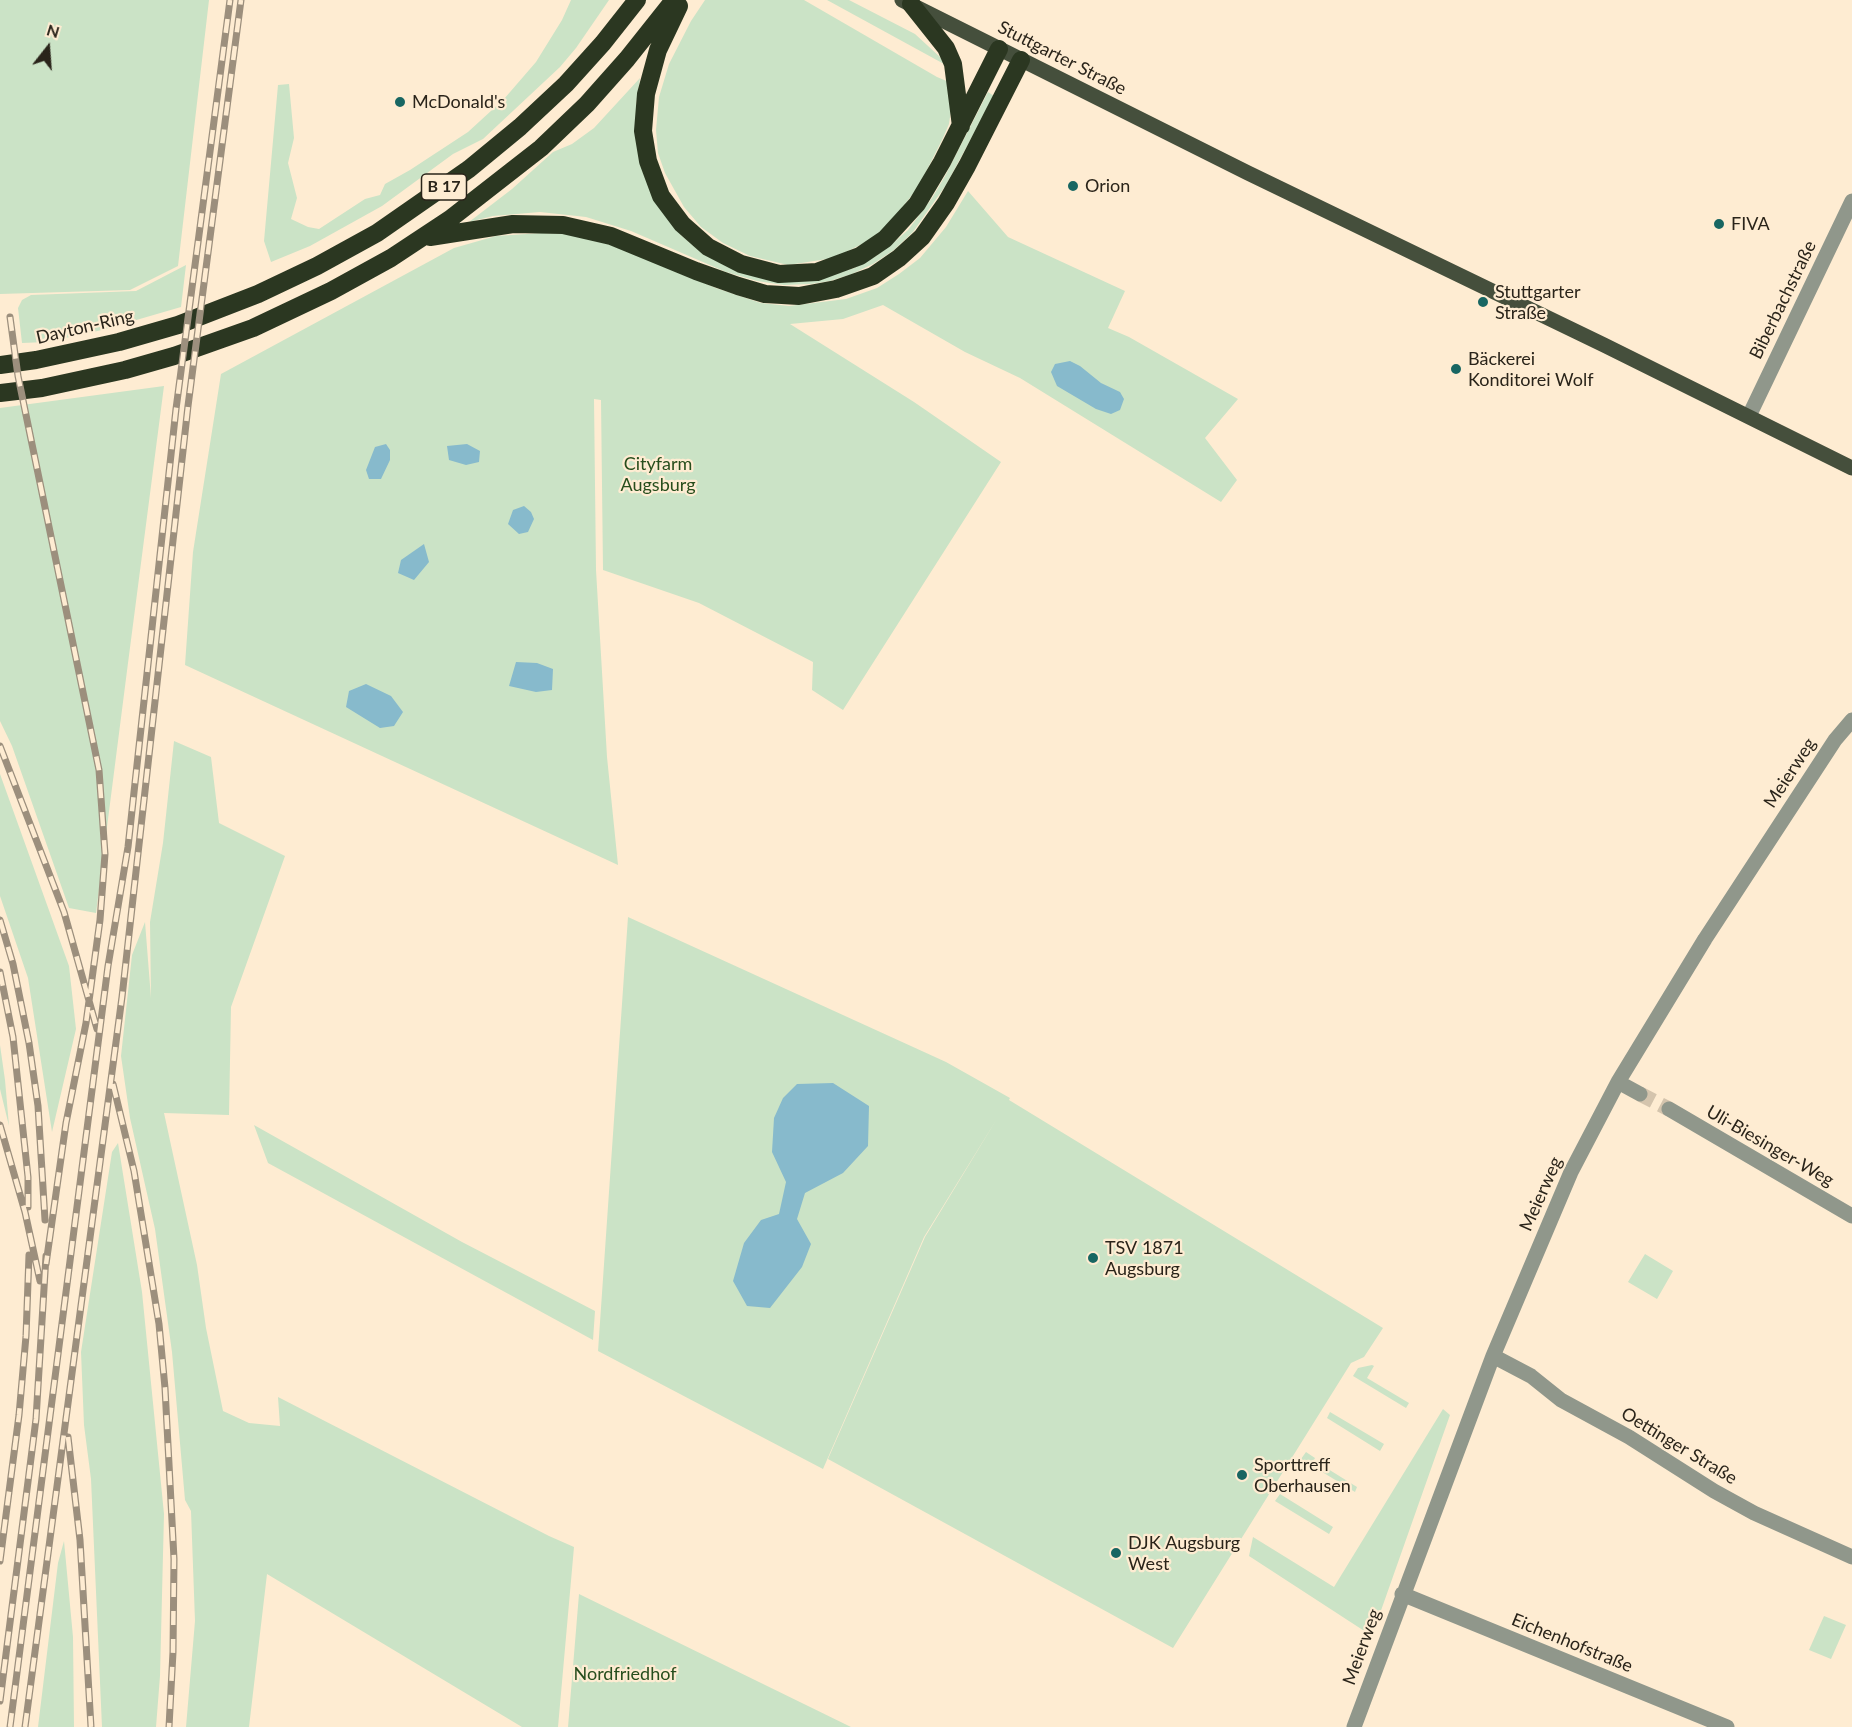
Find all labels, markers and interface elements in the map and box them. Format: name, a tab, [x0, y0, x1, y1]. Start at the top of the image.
street label: Stuttgarter Straße	[994, 16, 1130, 100]
north arrow	[18, 18, 78, 78]
text: N	[45, 19, 62, 41]
place label: McDonald's	[412, 91, 505, 113]
marker: McDonald's	[393, 95, 407, 109]
road number: B 17	[422, 174, 466, 200]
place label: Orion	[1085, 175, 1130, 197]
marker: Orion	[1066, 179, 1080, 193]
place label: FIVA	[1731, 213, 1770, 235]
marker: FIVA	[1712, 217, 1726, 231]
street label: Biberbachstraße	[1745, 237, 1821, 363]
place label: Stuttgarter Straße	[1495, 281, 1580, 324]
marker: Stuttgarter Straße	[1476, 295, 1490, 309]
street label: Dayton-Ring	[34, 305, 136, 349]
place label: Bäckerei Konditorei Wolf	[1468, 348, 1594, 391]
marker: Bäckerei Konditorei Wolf	[1449, 362, 1463, 376]
park label: Cityfarm Augsburg	[621, 453, 695, 496]
street label: Meierweg	[1759, 734, 1821, 812]
street label: Uli-Biesinger-Weg	[1702, 1101, 1838, 1191]
street label: Meierweg	[1515, 1153, 1567, 1235]
place label: TSV 1871 Augsburg	[1105, 1237, 1184, 1280]
marker: TSV 1871 Augsburg	[1086, 1251, 1100, 1265]
street label: Oettinger Straße	[1617, 1403, 1741, 1489]
place label: Sporttreff Oberhausen	[1254, 1454, 1351, 1496]
marker: Sporttreff Oberhausen	[1235, 1468, 1249, 1482]
place label: DJK Augsburg West	[1128, 1532, 1240, 1574]
marker: DJK Augsburg West	[1109, 1546, 1123, 1560]
street label: Meierweg	[1338, 1606, 1386, 1688]
street label: Eichenhofstraße	[1508, 1609, 1636, 1677]
park label: Nordfriedhof	[573, 1663, 677, 1685]

